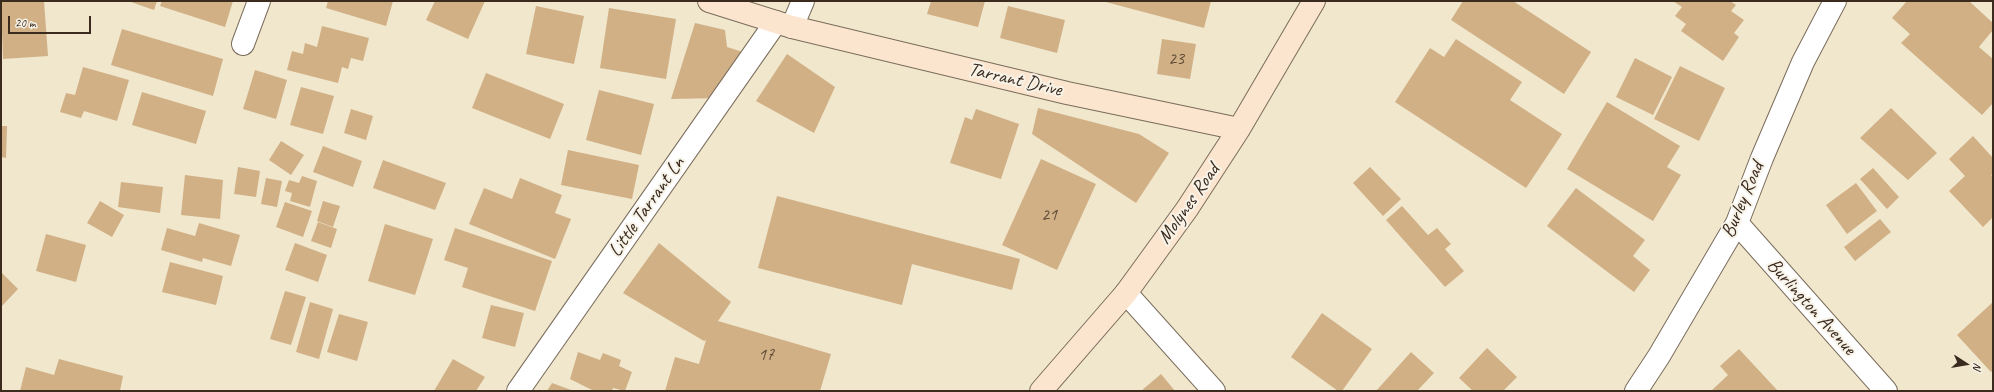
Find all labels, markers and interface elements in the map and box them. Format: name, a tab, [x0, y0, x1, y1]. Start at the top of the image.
scale bar	[10, 8, 93, 34]
text: 20 m	[15, 15, 35, 31]
house number: 23	[1168, 48, 1184, 70]
street label: Tarrant Drive	[966, 58, 1064, 102]
street label: Little Tarrant Ln	[604, 152, 690, 262]
street label: Burley Road	[1716, 158, 1770, 242]
street label: Molynes Road	[1153, 159, 1225, 249]
house number: 21	[1041, 204, 1057, 226]
street label: Burlington Avenue	[1761, 254, 1861, 360]
house number: 17	[758, 344, 774, 366]
north arrow	[1946, 344, 1986, 384]
text: N	[1970, 362, 1985, 371]

